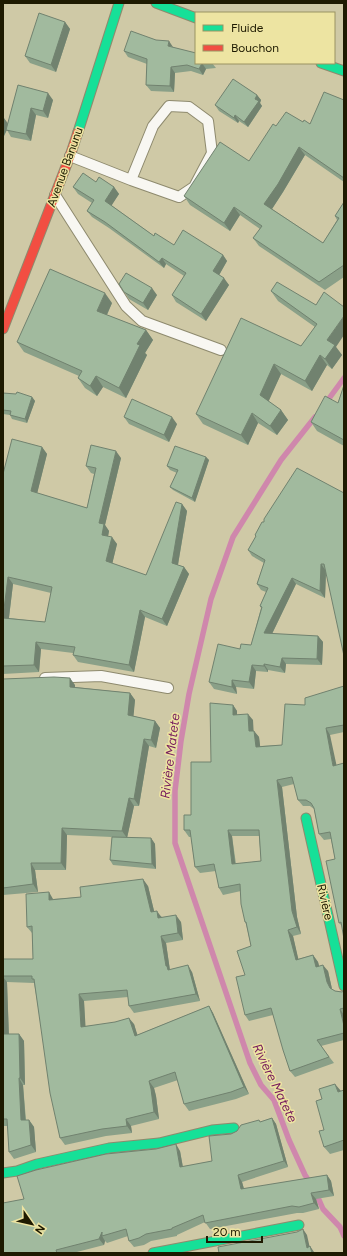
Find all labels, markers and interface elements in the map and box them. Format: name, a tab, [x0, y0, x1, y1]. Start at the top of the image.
legend	[195, 12, 335, 64]
text: Fluide	[231, 21, 264, 35]
text: Bouchon	[231, 41, 279, 55]
street label: Avenue Banunu	[44, 125, 86, 209]
water label: Rivière Matete	[157, 713, 183, 799]
street label: Rivière	[314, 883, 336, 922]
water label: Rivière Matete	[249, 1041, 301, 1125]
north arrow	[12, 1204, 52, 1244]
scale bar	[207, 1218, 262, 1244]
text: N	[32, 1222, 48, 1236]
text: 20 m	[213, 1225, 241, 1239]

